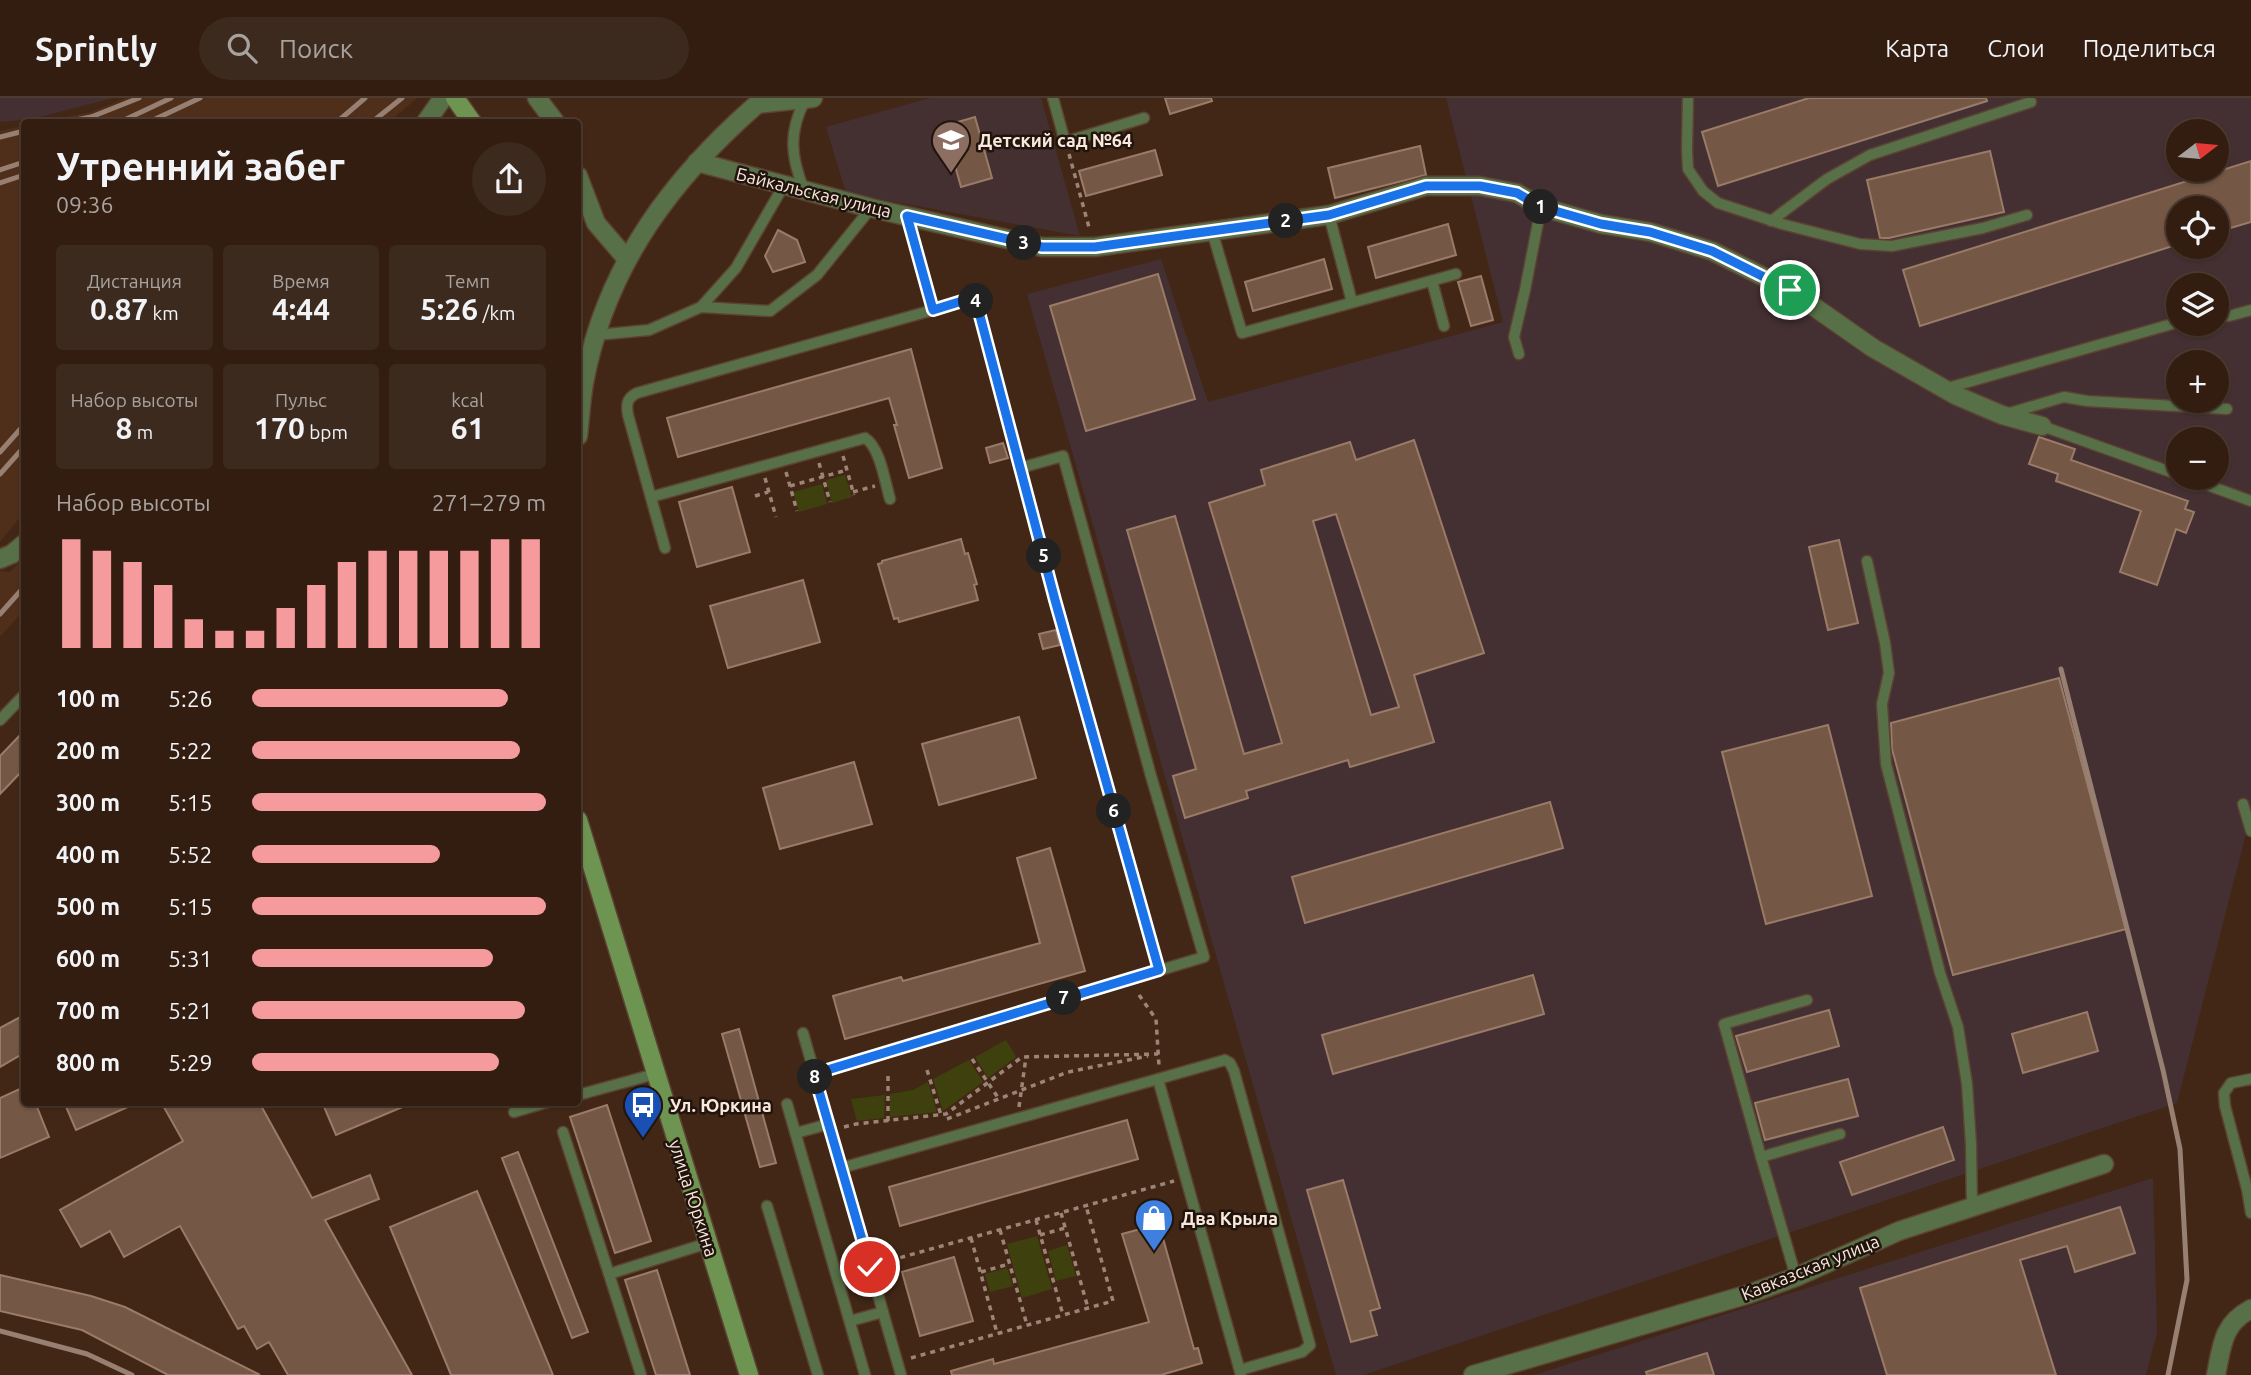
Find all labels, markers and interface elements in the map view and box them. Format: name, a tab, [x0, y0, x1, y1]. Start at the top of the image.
search box	[199, 17, 689, 80]
icon: search	[223, 29, 261, 67]
text: Sprintly	[35, 30, 157, 67]
text: Поиск	[279, 34, 353, 63]
text: Карта	[1885, 35, 1949, 62]
text: Слои	[1987, 35, 2045, 62]
text: Поделиться	[2083, 35, 2216, 62]
school or university icon: Детский сад №64	[930, 119, 972, 174]
north arrow	[2166, 119, 2230, 182]
map controls	[2166, 119, 2229, 490]
place label: Детский сад №64	[978, 130, 1132, 150]
button: share	[472, 142, 546, 216]
text: Утренний забег	[56, 145, 345, 187]
street label: Байкальская улица	[734, 163, 894, 221]
pin: 1	[1524, 190, 1558, 224]
text: 09:36	[56, 192, 114, 217]
text: 1	[1535, 195, 1546, 217]
button: locate	[2166, 196, 2229, 259]
pin: 2	[1268, 204, 1304, 238]
text: 2	[1280, 209, 1291, 231]
pin: 3	[1006, 226, 1042, 260]
text: 3	[1018, 231, 1029, 253]
pin	[1760, 260, 1820, 320]
text: Дистанция	[87, 270, 182, 292]
text: Время	[272, 270, 330, 292]
text: Темп	[445, 270, 490, 292]
icon: arrive	[1771, 271, 1809, 309]
button: layers	[2166, 273, 2229, 336]
pin: 4	[958, 284, 993, 318]
text: 4	[970, 289, 981, 311]
text: 0.87	[90, 292, 148, 326]
text: 4:44	[272, 292, 330, 326]
text: 5:26	[420, 292, 478, 326]
text: km	[148, 302, 179, 324]
text: /km	[478, 302, 515, 324]
button: +	[2166, 350, 2229, 413]
text: Набор высоты	[70, 389, 198, 411]
text: Пульс	[275, 389, 327, 411]
text: kcal	[451, 389, 484, 411]
text: 8	[115, 411, 132, 445]
text: 170	[254, 411, 305, 445]
text: 61	[451, 411, 485, 445]
text: m	[132, 421, 153, 443]
text: bpm	[305, 421, 348, 443]
button: −	[2166, 427, 2229, 490]
text: Набор высоты	[56, 490, 211, 515]
text: 271–279 m	[432, 490, 546, 515]
pin: 5	[1026, 538, 1062, 574]
text: 5	[1038, 544, 1049, 566]
text: 100 m	[56, 686, 120, 711]
text: 5:26	[168, 686, 213, 711]
text: 200 m	[56, 738, 120, 763]
text: 5:22	[168, 738, 213, 763]
text: 300 m	[56, 790, 120, 815]
text: 5:15	[168, 790, 213, 815]
pin: 6	[1096, 794, 1132, 828]
text: 6	[1108, 799, 1119, 821]
text: 400 m	[56, 842, 120, 867]
text: 5:52	[168, 842, 213, 867]
text: 500 m	[56, 894, 120, 919]
text: 5:15	[168, 894, 213, 919]
text: 600 m	[56, 946, 120, 971]
text: 5:31	[168, 946, 213, 971]
pin: 7	[1046, 981, 1082, 1016]
text: 7	[1058, 986, 1069, 1008]
text: 700 m	[56, 998, 120, 1023]
text: 5:21	[168, 998, 213, 1023]
text: 800 m	[56, 1050, 120, 1075]
text: 5:29	[168, 1050, 213, 1075]
pin: 8	[798, 1060, 832, 1094]
text: 8	[809, 1065, 820, 1087]
bus stop icon: Ул. Юркина	[622, 1084, 664, 1139]
place label: Ул. Юркина	[670, 1095, 772, 1115]
street label: улица Юркина	[666, 1137, 722, 1259]
shop icon: Два Крыла	[1133, 1197, 1175, 1252]
place label: Два Крыла	[1181, 1208, 1278, 1228]
street label: Кавказская улица	[1738, 1230, 1882, 1304]
pin	[840, 1237, 900, 1297]
icon: check	[851, 1248, 889, 1286]

